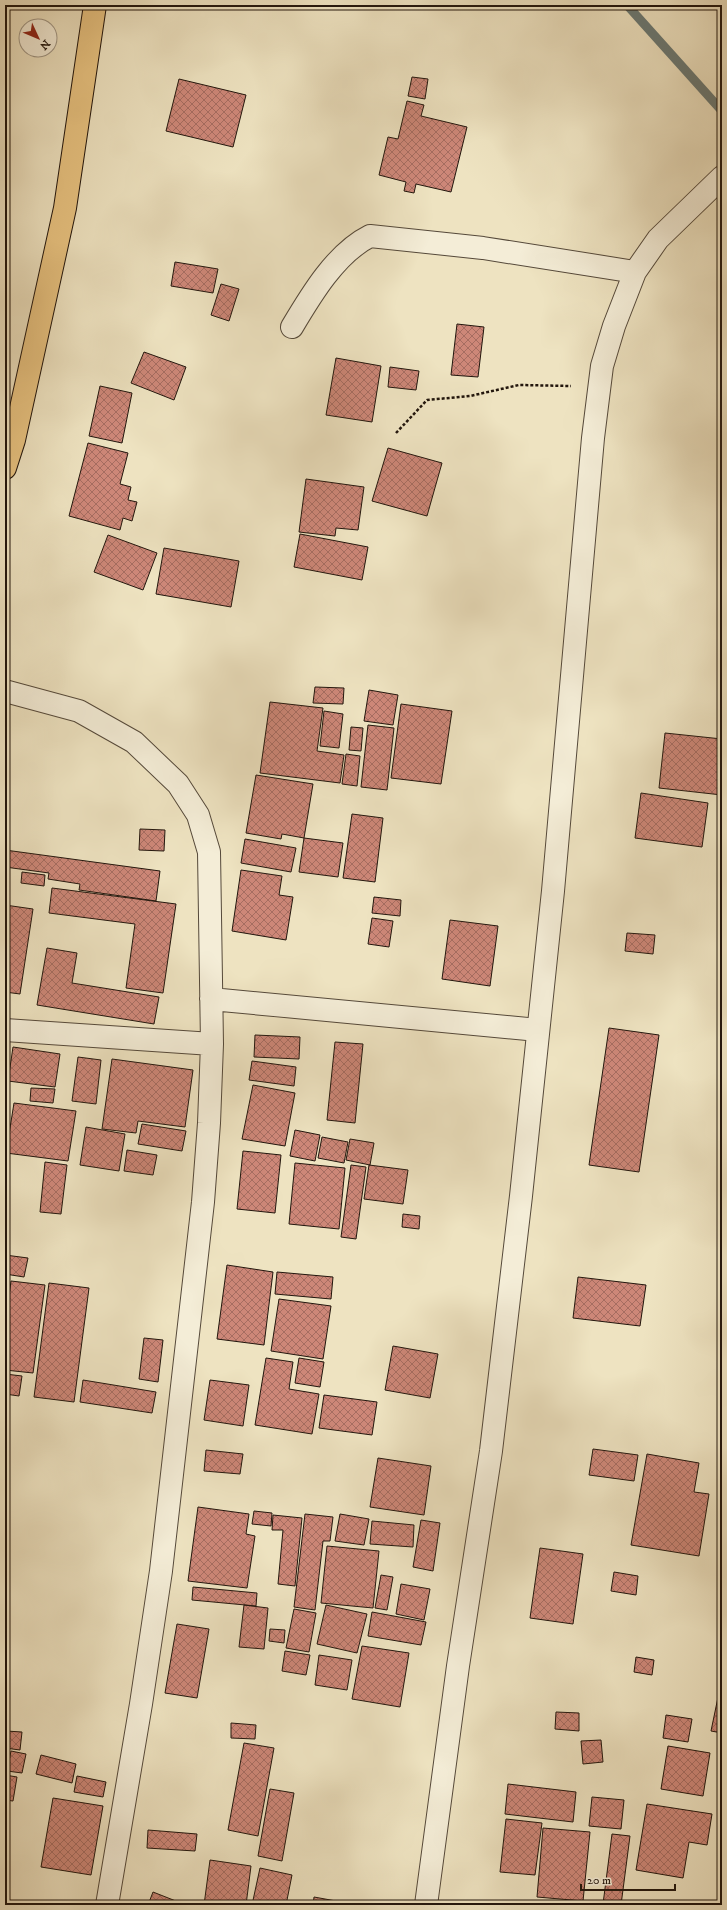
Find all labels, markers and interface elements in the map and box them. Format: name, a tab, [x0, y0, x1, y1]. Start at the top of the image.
north arrow	[18, 18, 58, 58]
text: N	[36, 36, 53, 52]
scale bar	[581, 1866, 675, 1892]
text: 20 m	[587, 1873, 611, 1888]

